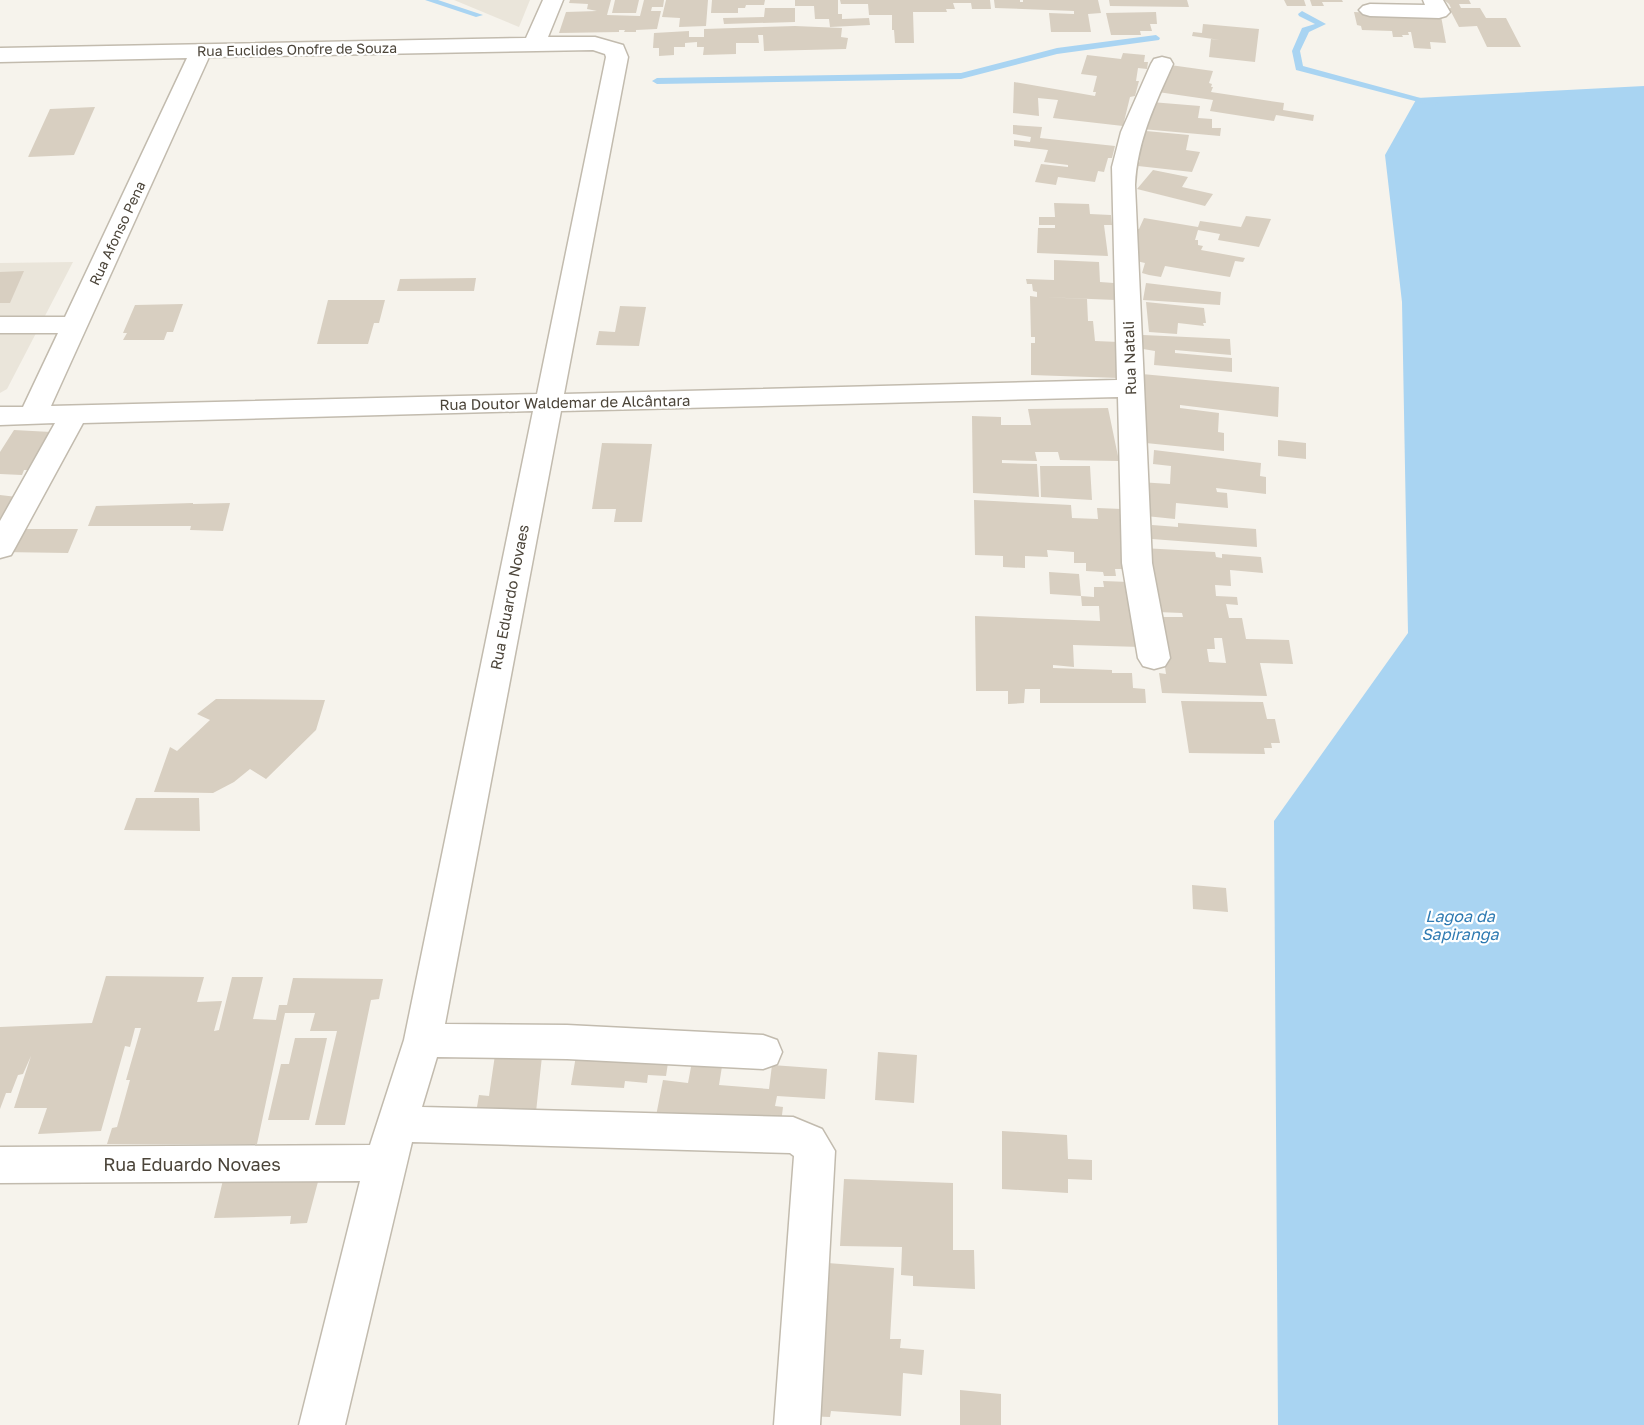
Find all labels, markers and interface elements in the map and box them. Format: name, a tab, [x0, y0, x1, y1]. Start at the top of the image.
street label: Rua Euclides Onofre de Souza	[197, 39, 397, 59]
street label: Rua Afonso Pena	[85, 178, 149, 288]
street label: Rua Natali	[1119, 321, 1139, 395]
street label: Rua Doutor Waldemar de Alcântara	[439, 391, 691, 413]
street label: Rua Eduardo Novaes	[486, 523, 532, 671]
water label: Lagoa da Sapiranga	[1421, 906, 1500, 944]
street label: Rua Eduardo Novaes	[103, 1153, 281, 1175]

